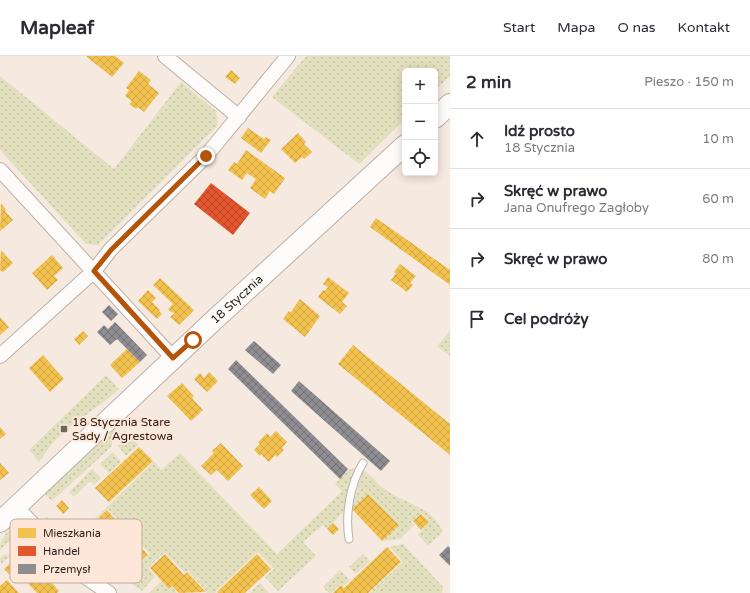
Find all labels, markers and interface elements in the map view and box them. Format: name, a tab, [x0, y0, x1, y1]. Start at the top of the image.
text: Mapleaf	[20, 17, 94, 39]
text: Start	[503, 19, 535, 36]
text: Mapa	[557, 19, 595, 36]
text: O nas	[617, 19, 656, 36]
text: Kontakt	[678, 19, 730, 36]
map controls	[402, 68, 438, 176]
button: +	[402, 68, 438, 104]
text: 2 min	[466, 72, 511, 93]
text: Pieszo · 150 m	[644, 74, 734, 90]
button: −	[402, 104, 438, 140]
text: Idź prosto	[504, 122, 575, 140]
icon: ahead	[466, 128, 488, 150]
text: 10 m	[702, 131, 734, 147]
button: locate	[402, 140, 438, 176]
text: 18 Stycznia	[504, 140, 575, 156]
route end	[197, 147, 215, 165]
text: Skręć w prawo	[504, 182, 607, 200]
icon: right	[466, 188, 488, 210]
text: 60 m	[702, 191, 734, 207]
text: Jana Onufrego Zagłoby	[504, 200, 649, 216]
icon: right	[466, 248, 488, 270]
text: Skręć w prawo	[504, 250, 607, 268]
text: 80 m	[702, 251, 734, 267]
street label: 18 Stycznia	[208, 272, 266, 327]
icon: arrive	[466, 308, 488, 330]
text: Cel podróży	[504, 310, 589, 328]
route start	[184, 331, 202, 349]
place label: 18 Stycznia Stare Sady / Agrestowa	[72, 415, 173, 443]
marker: 18 Stycznia Stare Sady / Agrestowa	[59, 424, 69, 434]
legend	[10, 519, 142, 583]
text: Mieszkania	[43, 527, 101, 540]
text: Handel	[43, 545, 80, 558]
text: Przemysł	[43, 563, 90, 576]

